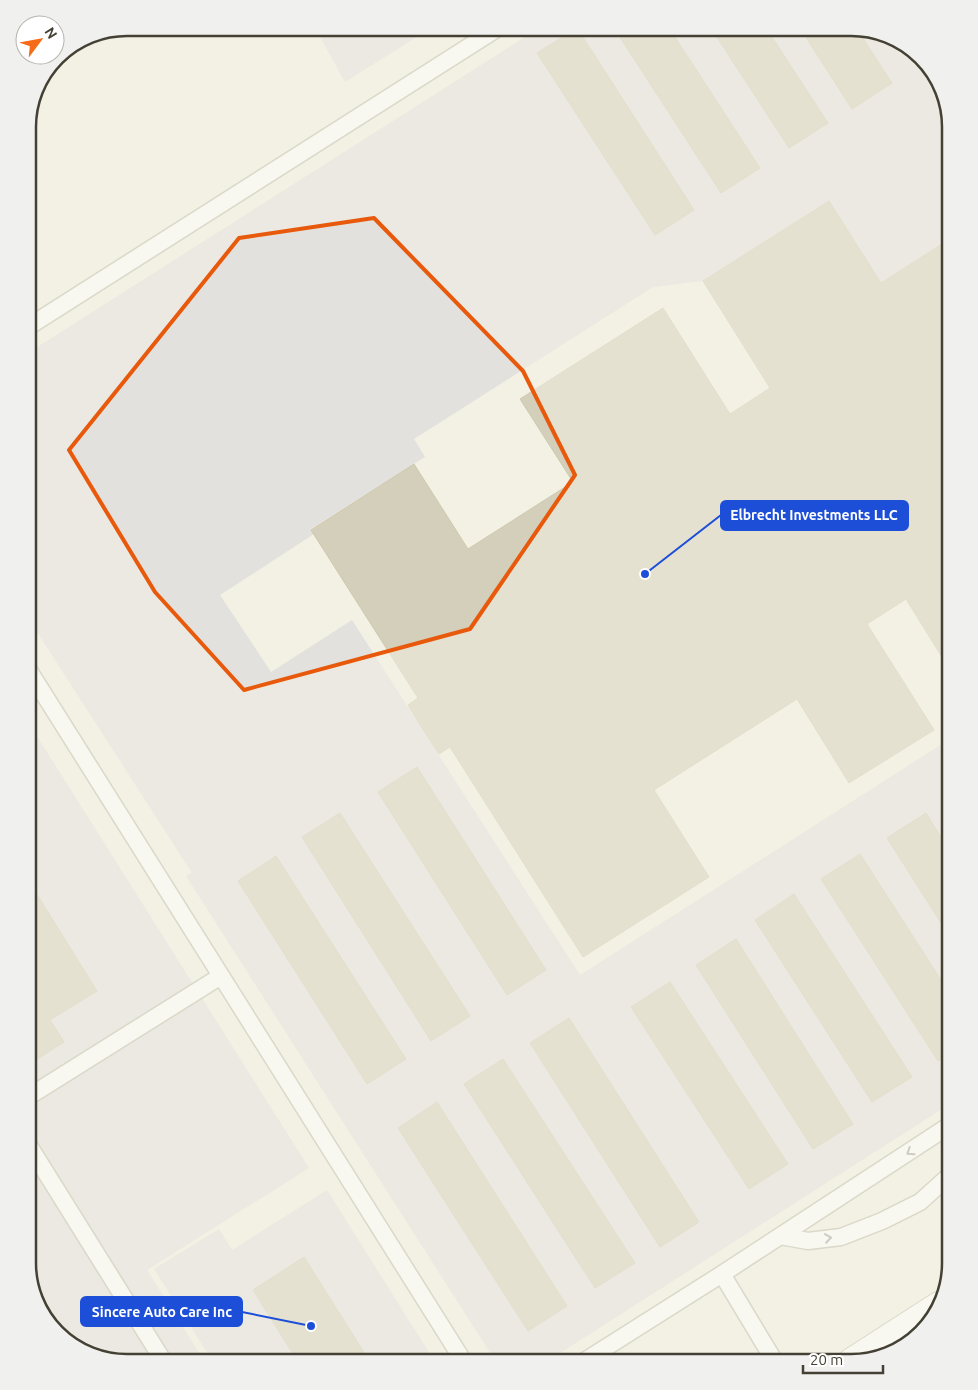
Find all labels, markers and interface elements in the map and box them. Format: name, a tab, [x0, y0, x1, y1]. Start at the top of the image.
north arrow	[15, 15, 65, 65]
text: N	[41, 24, 61, 42]
callout: Elbrecht Investments LLC	[721, 501, 908, 530]
text: Elbrecht Investments LLC	[730, 507, 898, 523]
one-way arrow	[906, 1146, 915, 1155]
one-way arrow	[824, 1234, 833, 1244]
callout: Sincere Auto Care Inc	[81, 1297, 242, 1326]
text: Sincere Auto Care Inc	[92, 1304, 232, 1320]
scale bar	[803, 1342, 883, 1374]
text: 20 m	[810, 1351, 843, 1368]

